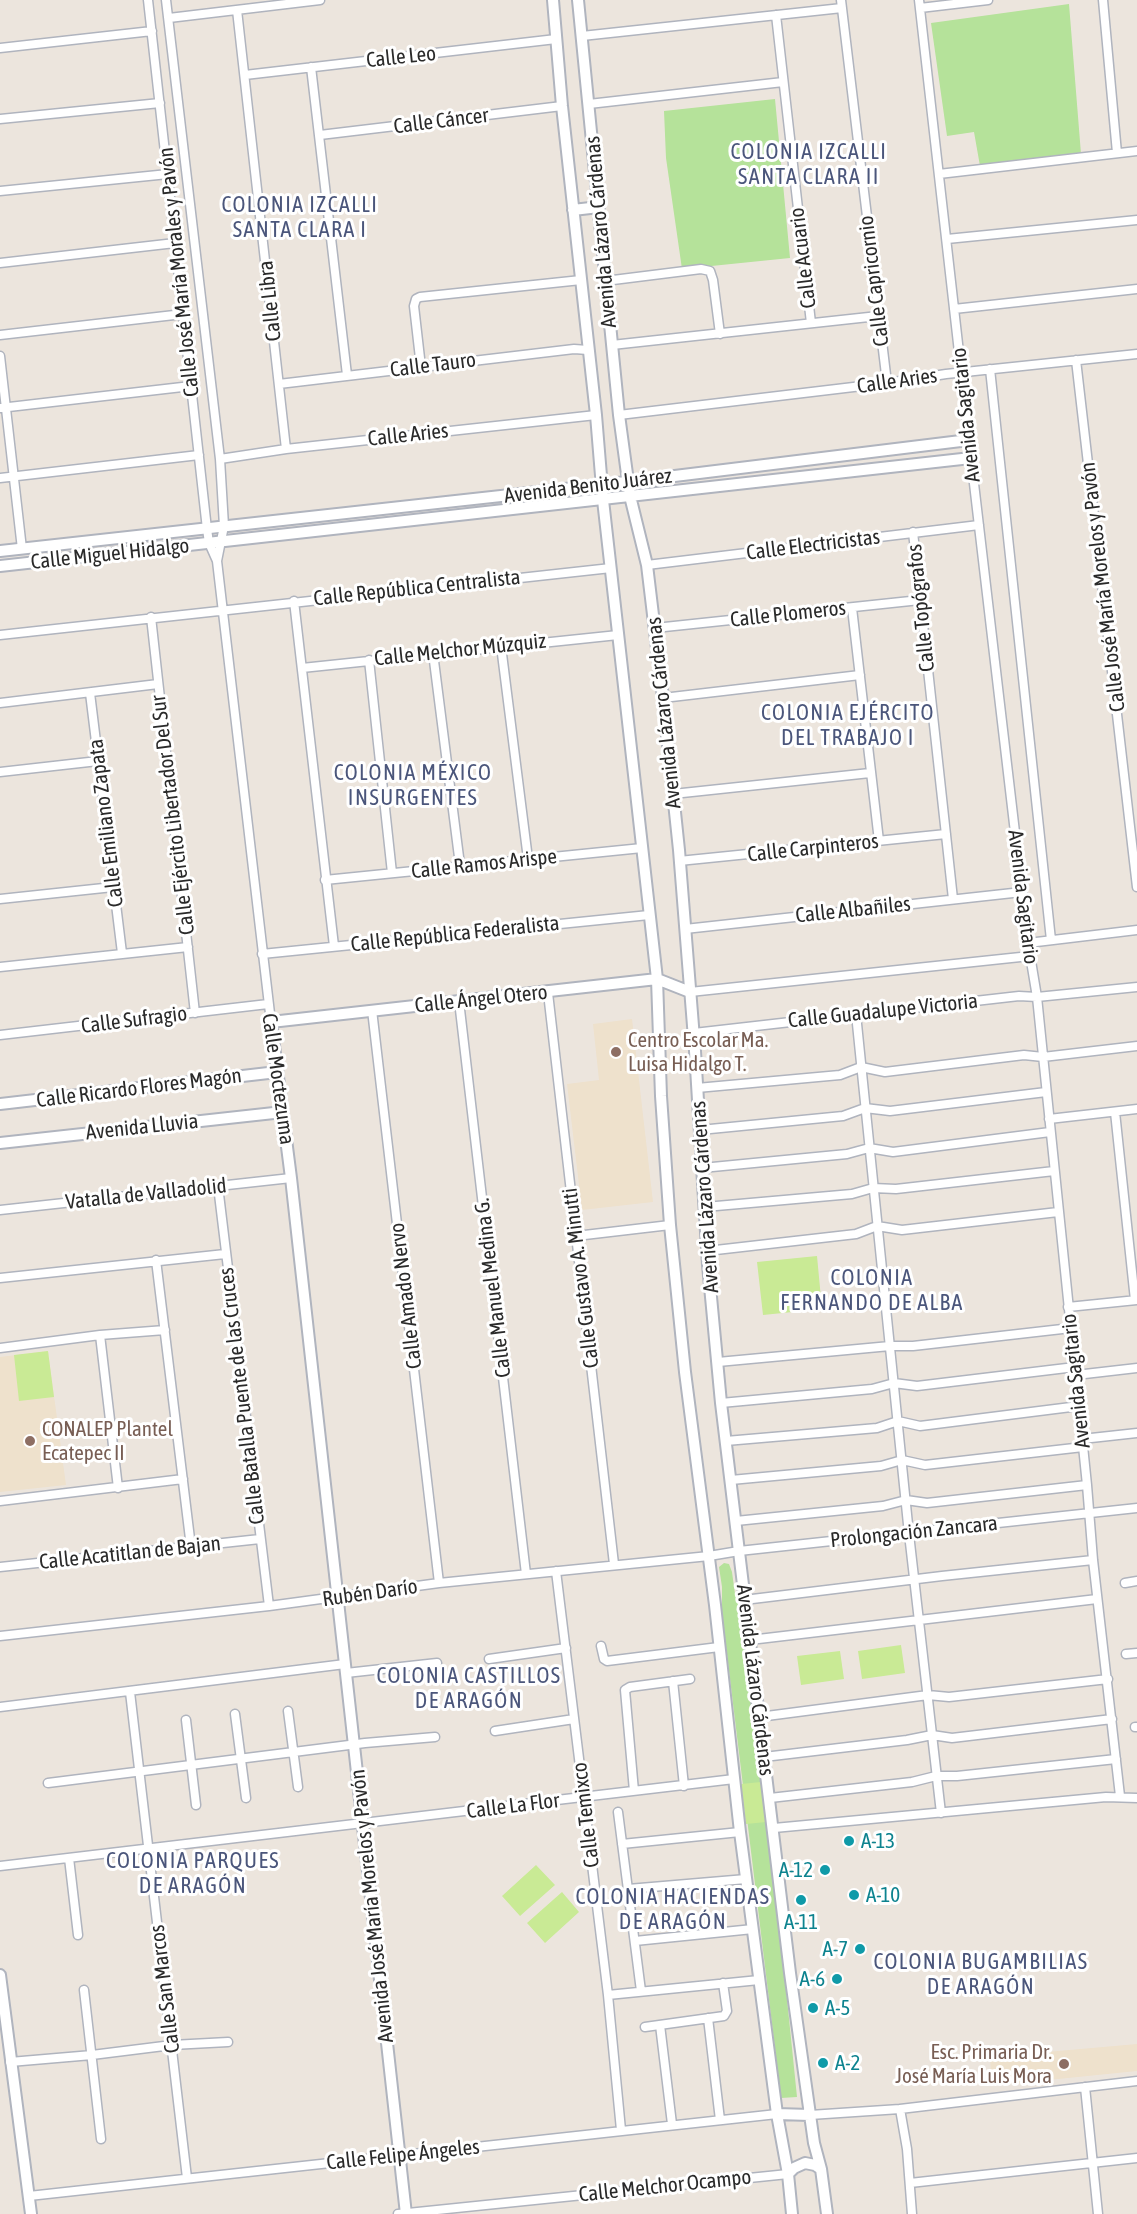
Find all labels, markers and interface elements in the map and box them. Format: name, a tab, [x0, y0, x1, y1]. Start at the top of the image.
street label: Calle Leo	[365, 41, 437, 73]
street label: Calle Cáncer	[392, 103, 490, 139]
street label: Avenida Lázaro Cárdenas	[580, 135, 622, 329]
district label: COLONIA IZCALLI SANTA CLARA II	[731, 139, 887, 190]
street label: Calle José María Morales y Pavón	[153, 146, 205, 398]
district label: COLONIA IZCALLI SANTA CLARA I	[222, 192, 378, 243]
street label: Calle Acuario	[784, 206, 822, 310]
street label: Calle Capricornio	[853, 214, 895, 348]
street label: Calle Libra	[253, 259, 287, 343]
street label: Calle Tauro	[389, 347, 477, 383]
street label: Avenida Sagitario	[946, 347, 986, 483]
street label: Calle Aries	[855, 363, 939, 399]
street label: Calle Aries	[367, 418, 449, 452]
street label: Calle José María Morelos y Pavón	[1075, 461, 1131, 713]
street label: Avenida Benito Juárez	[503, 463, 673, 509]
street label: Calle Electricistas	[745, 524, 881, 566]
street label: Calle Miguel Hidalgo	[30, 533, 190, 575]
street label: Calle Topógrafos	[902, 543, 940, 673]
street label: Calle República Centralista	[312, 565, 522, 611]
street label: Calle Plomeros	[729, 595, 847, 633]
street label: Avenida Lázaro Cárdenas	[641, 616, 687, 810]
street label: Calle Melchor Múzquiz	[373, 628, 547, 672]
street label: Calle Ejército Libertador Del Sur	[146, 694, 200, 936]
district label: COLONIA EJÉRCITO DEL TRABAJO I	[761, 700, 935, 752]
street label: Calle Emiliano Zapata	[83, 737, 129, 909]
district label: COLONIA MÉXICO INSURGENTES	[334, 760, 492, 812]
street label: Avenida Sagitario	[1002, 828, 1044, 966]
street label: Calle Carpinteros	[746, 829, 880, 867]
street label: Calle Ramos Arispe	[410, 844, 558, 884]
street label: Calle Albañiles	[794, 891, 912, 929]
street label: Calle República Federalista	[349, 911, 561, 957]
street label: Calle Ángel Otero	[413, 980, 549, 1018]
street label: Calle Guadalupe Victoria	[787, 988, 979, 1034]
street label: Calle Sufragio	[80, 1001, 188, 1039]
street label: Calle Moctezuma	[256, 1012, 300, 1146]
place label: Centro Escolar Ma. Luisa Hidalgo T.	[628, 1027, 768, 1077]
marker: Centro Escolar Ma. Luisa Hidalgo T.	[609, 1045, 623, 1059]
street label: Calle Ricardo Flores Magón	[35, 1063, 243, 1113]
street label: Avenida Lázaro Cárdenas	[686, 1100, 724, 1294]
street label: Avenida Lluvia	[85, 1109, 199, 1145]
street label: Vatalla de Valladolid	[64, 1173, 228, 1215]
street label: Calle Gustavo A. Minutti	[557, 1186, 605, 1370]
street label: Calle Manuel Medina G.	[469, 1197, 517, 1379]
street label: Calle Amado Nervo	[385, 1222, 427, 1370]
district label: COLONIA FERNANDO DE ALBA	[780, 1265, 964, 1316]
street label: Calle Batalla Puente de las Cruces	[214, 1266, 270, 1526]
street label: Avenida Sagitario	[1056, 1313, 1096, 1449]
place label: CONALEP Plantel Ecatepec II	[42, 1416, 173, 1466]
marker: CONALEP Plantel Ecatepec II	[23, 1434, 37, 1448]
street label: Prolongación Zancara	[829, 1511, 999, 1553]
street label: Calle Acatitlan de Bajan	[38, 1531, 222, 1575]
street label: Rubén Darío	[321, 1574, 419, 1612]
street label: Avenida Lázaro Cárdenas	[731, 1583, 779, 1777]
district label: COLONIA CASTILLOS DE ARAGÓN	[377, 1663, 561, 1714]
street label: Calle Temixco	[567, 1761, 605, 1869]
street label: Avenida José María Morelos y Pavón	[345, 1768, 399, 2044]
street label: Calle La Flor	[465, 1788, 561, 1824]
place label: A-13	[861, 1828, 895, 1854]
marker: A-13	[842, 1834, 856, 1848]
district label: COLONIA PARQUES DE ARAGÓN	[106, 1848, 280, 1900]
place label: A-12	[779, 1857, 813, 1883]
marker: A-12	[818, 1863, 832, 1877]
place label: A-10	[866, 1882, 900, 1908]
district label: COLONIA HACIENDAS DE ARAGÓN	[576, 1884, 770, 1936]
marker: A-10	[847, 1888, 861, 1902]
marker: A-11	[794, 1893, 808, 1907]
place label: A-11	[784, 1909, 818, 1935]
street label: Calle San Marcos	[145, 1923, 185, 2055]
place label: A-7	[823, 1936, 848, 1962]
marker: A-7	[853, 1942, 867, 1956]
district label: COLONIA BUGAMBILIAS DE ARAGÓN	[874, 1949, 1088, 2000]
place label: A-6	[800, 1966, 825, 1992]
marker: A-6	[830, 1972, 844, 1986]
place label: A-5	[825, 1995, 850, 2021]
marker: A-5	[806, 2001, 820, 2015]
place label: Esc. Primaria Dr. José María Luis Mora	[895, 2039, 1052, 2089]
place label: A-2	[835, 2050, 860, 2076]
marker: A-2	[816, 2056, 830, 2070]
marker: Esc. Primaria Dr. José María Luis Mora	[1057, 2057, 1071, 2071]
street label: Calle Felipe Ángeles	[325, 2134, 481, 2176]
street label: Calle Melchor Ocampo	[578, 2164, 752, 2208]

